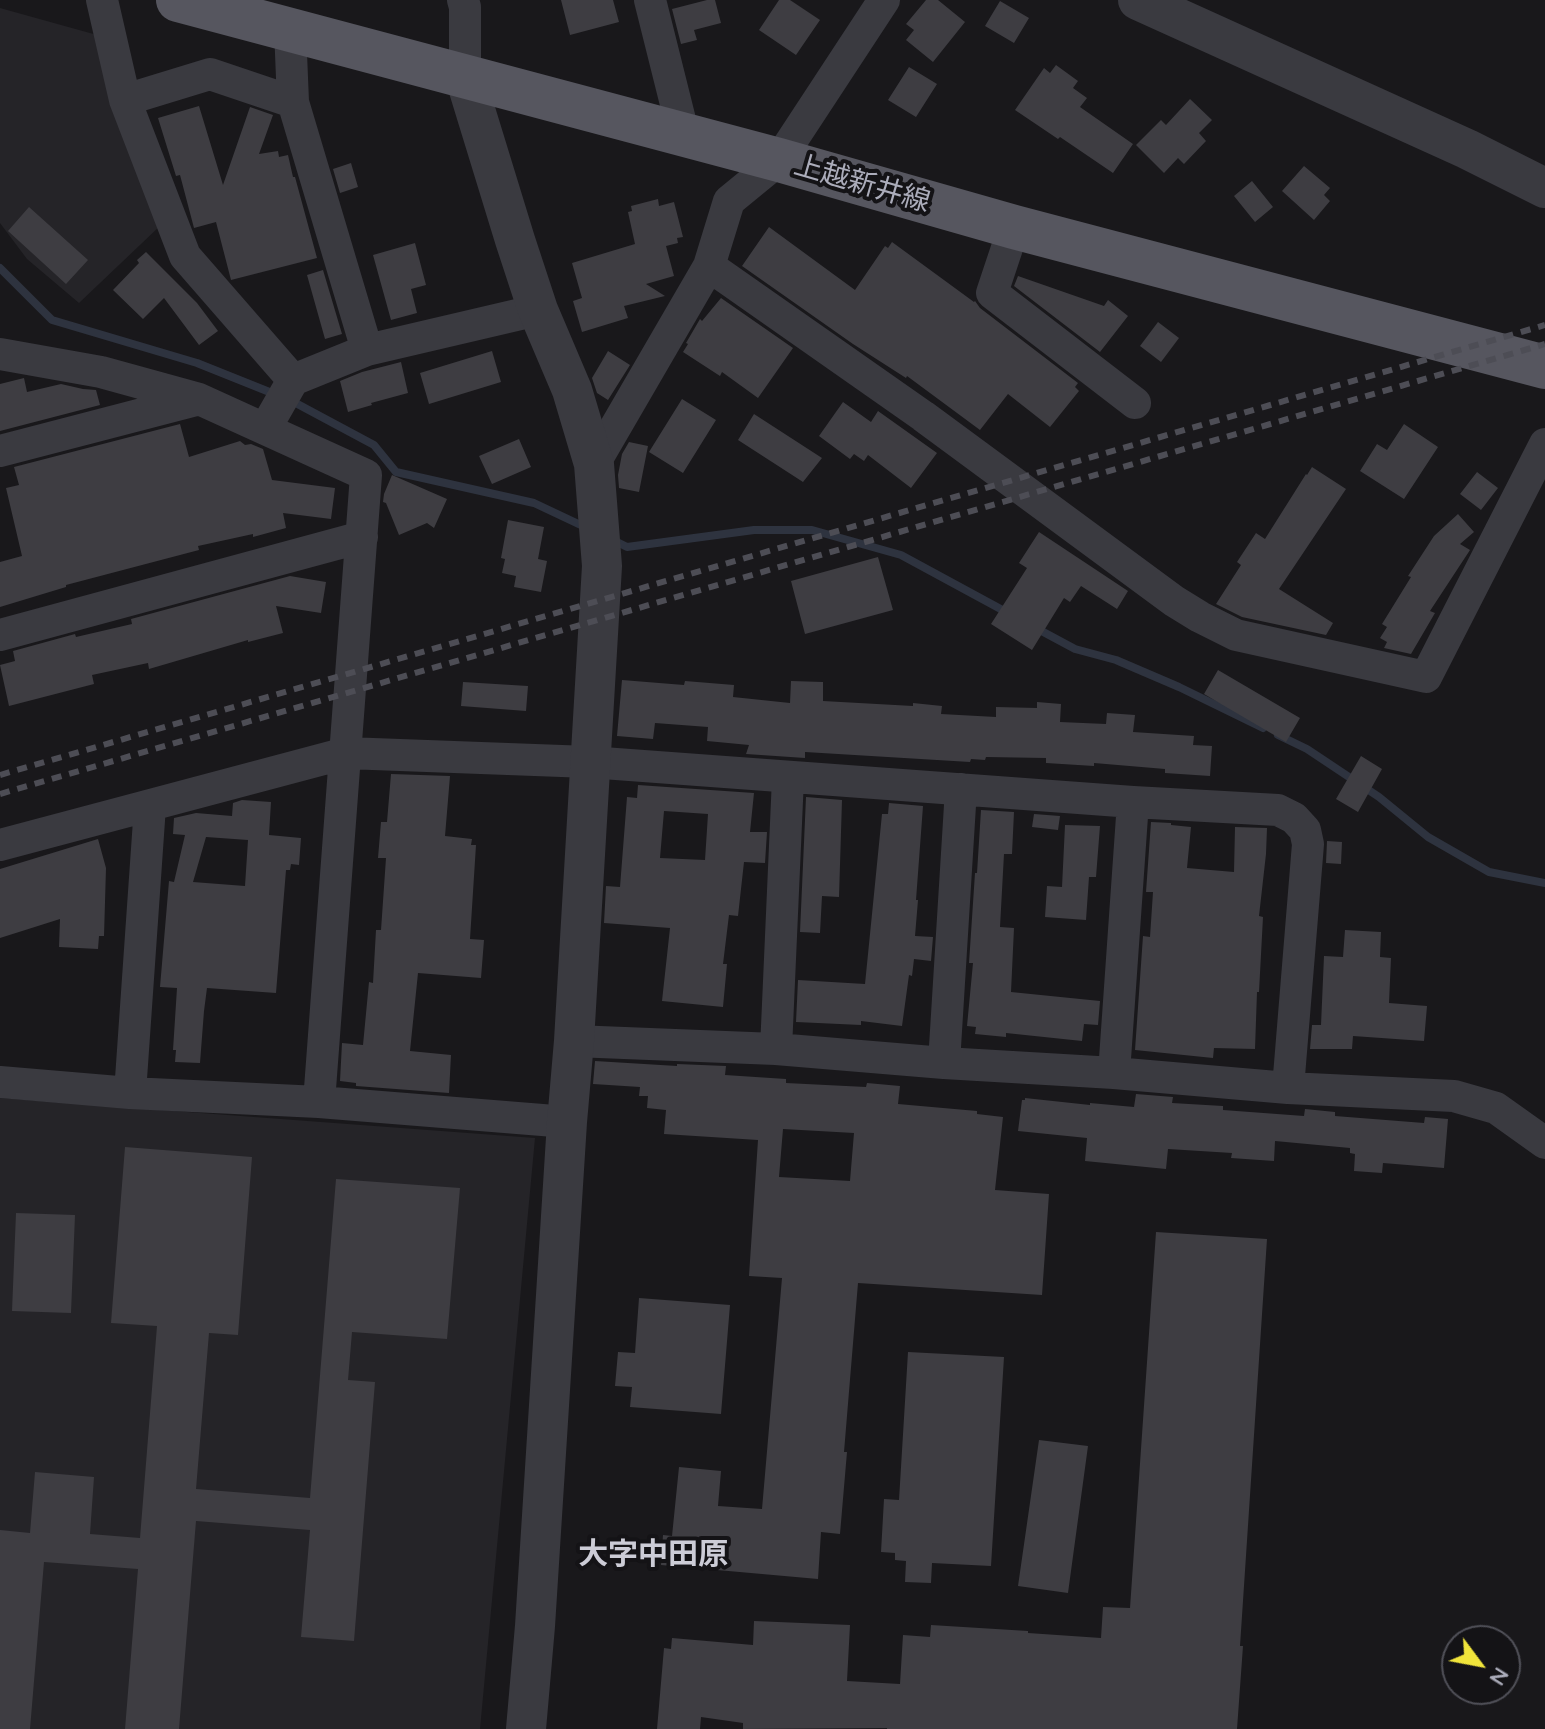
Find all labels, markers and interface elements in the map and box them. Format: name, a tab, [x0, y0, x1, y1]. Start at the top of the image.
street label: 上越新井線	[790, 149, 934, 219]
district label: 大字中田原	[578, 1537, 728, 1573]
north arrow	[1441, 1625, 1521, 1705]
text: N	[1484, 1662, 1516, 1691]

